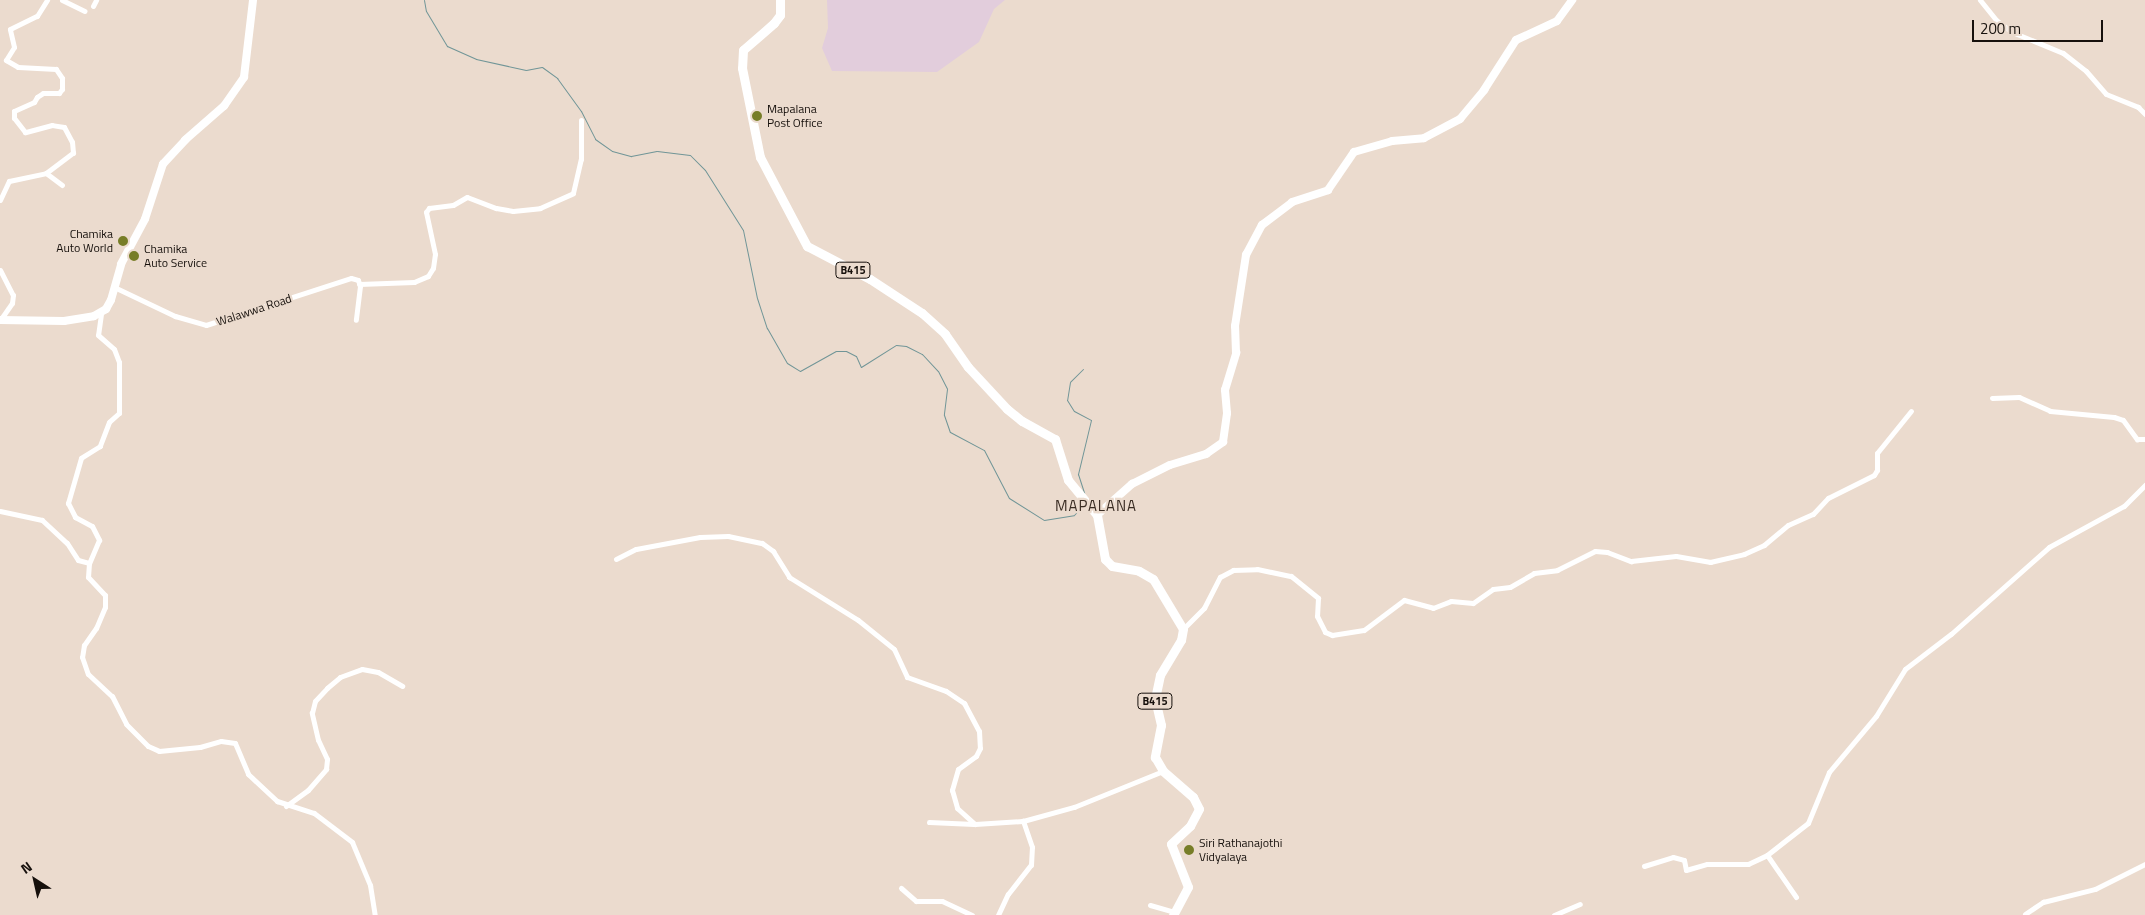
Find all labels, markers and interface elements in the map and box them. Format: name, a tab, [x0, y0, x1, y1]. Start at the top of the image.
scale bar	[1975, 10, 2106, 42]
text: 200 m	[1980, 17, 2021, 40]
place label: Mapalana Post Office	[767, 102, 823, 130]
marker: Mapalana Post Office	[751, 110, 763, 122]
place label: Chamika Auto World	[56, 227, 113, 255]
marker: Chamika Auto World	[117, 235, 129, 247]
place label: Chamika Auto Service	[144, 242, 207, 270]
marker: Chamika Auto Service	[128, 250, 140, 262]
road number: B415	[834, 262, 872, 278]
street label: Walawwa Road	[215, 291, 293, 329]
district label: MAPALANA	[1054, 497, 1138, 515]
road number: B415	[1136, 692, 1174, 709]
place label: Siri Rathanajothi Vidyalaya	[1199, 836, 1282, 864]
marker: Siri Rathanajothi Vidyalaya	[1183, 844, 1195, 856]
north arrow	[10, 855, 60, 905]
text: N	[16, 856, 36, 879]

